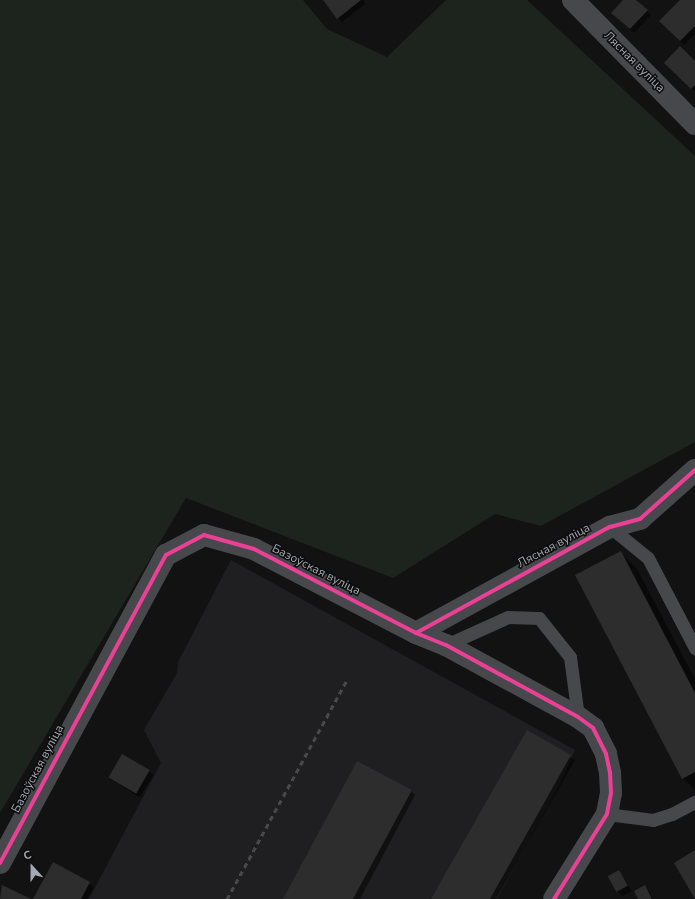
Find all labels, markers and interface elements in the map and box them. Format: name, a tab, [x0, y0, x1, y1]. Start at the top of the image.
street label: Лясная вуліца	[601, 29, 667, 95]
street label: Лясная вуліца	[515, 521, 593, 571]
street label: Базоўская вуліца	[269, 542, 363, 598]
street label: Базоўская вуліца	[9, 723, 67, 815]
north arrow	[12, 847, 52, 887]
text: С	[21, 847, 34, 864]

